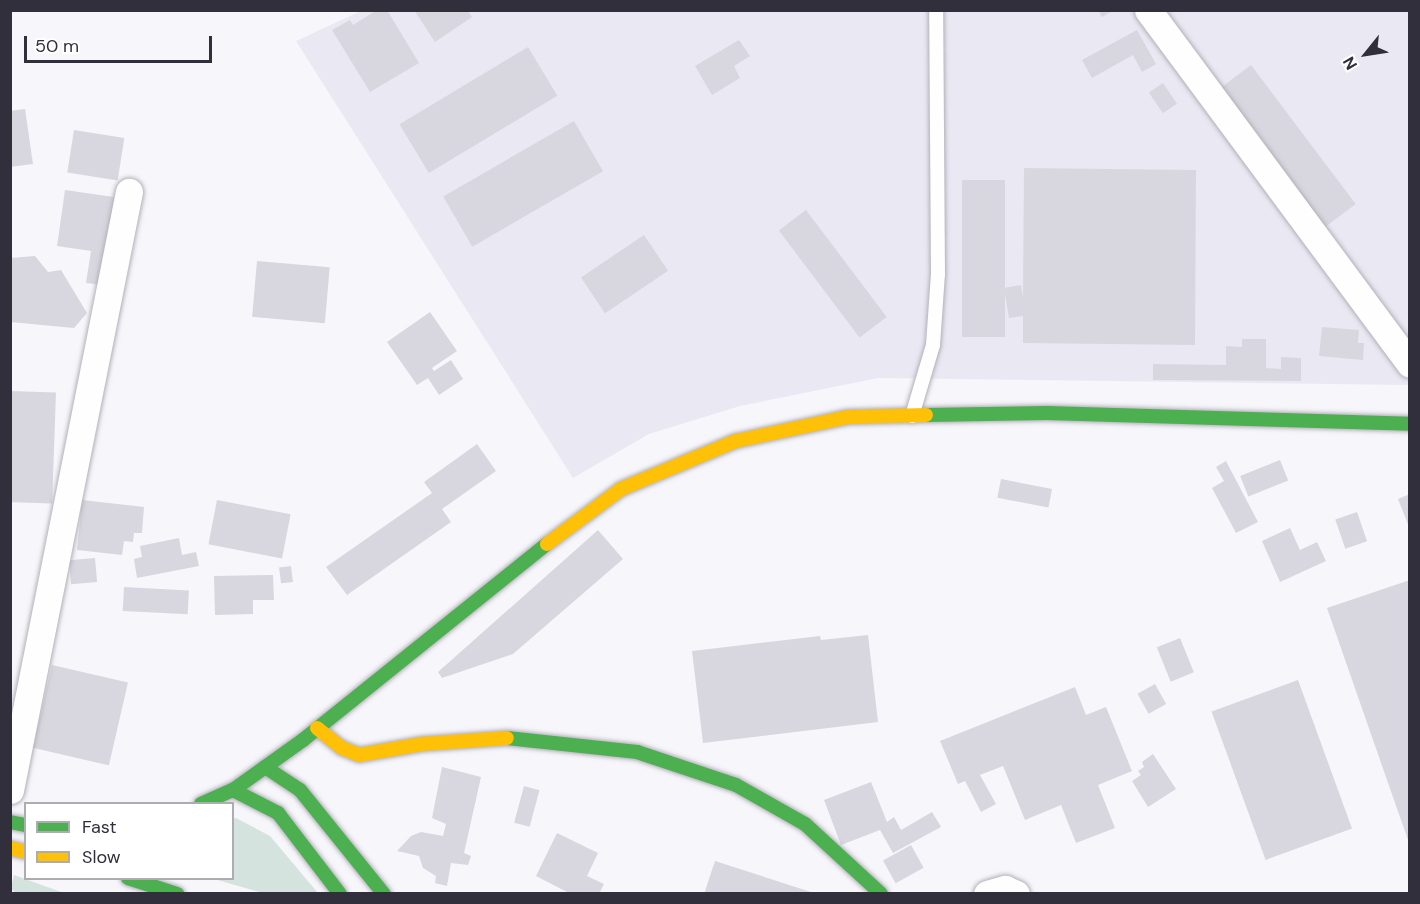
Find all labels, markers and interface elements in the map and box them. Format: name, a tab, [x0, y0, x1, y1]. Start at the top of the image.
scale bar	[27, 24, 214, 62]
north arrow	[1336, 24, 1396, 84]
text: 50 m	[35, 34, 79, 58]
text: N	[1338, 53, 1362, 74]
legend	[24, 802, 234, 880]
text: Fast	[82, 815, 117, 839]
text: Slow	[82, 845, 121, 869]

